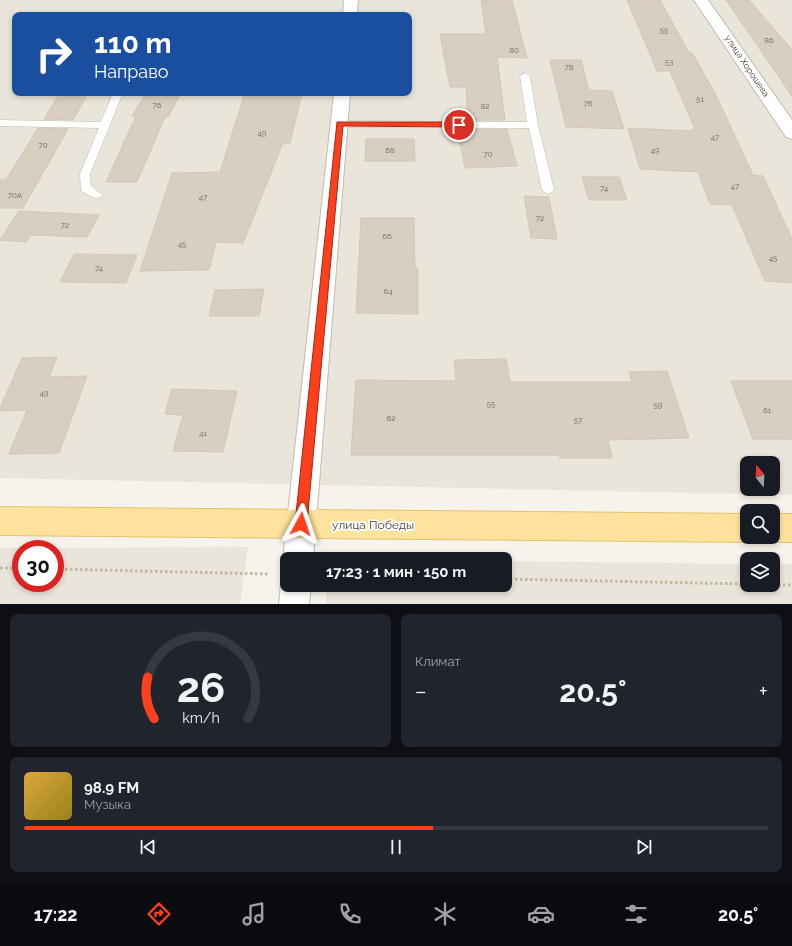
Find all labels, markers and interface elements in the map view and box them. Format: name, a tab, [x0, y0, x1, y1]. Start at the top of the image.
house number: 55	[660, 25, 669, 35]
text: 110 m	[94, 27, 172, 60]
icon: right	[28, 28, 80, 80]
street label: улица Хорошева	[723, 33, 771, 99]
house number: 86	[764, 35, 774, 45]
house number: 80	[509, 45, 519, 55]
house number: 53	[665, 57, 673, 67]
text: Направо	[94, 61, 168, 82]
house number: 78	[564, 62, 574, 72]
house number: 51	[696, 94, 704, 104]
house number: 76	[583, 98, 593, 108]
house number: 76	[152, 100, 162, 110]
house number: 82	[481, 101, 489, 111]
pin	[442, 108, 476, 142]
icon: arrive	[448, 114, 470, 136]
house number: 49	[257, 128, 267, 138]
house number: 47	[711, 132, 720, 142]
house number: 70	[38, 140, 48, 150]
house number: 68	[385, 145, 395, 155]
house number: 49	[650, 145, 660, 155]
house number: 70	[483, 149, 493, 159]
house number: 47	[731, 181, 740, 191]
house number: 74	[600, 183, 609, 193]
house number: 70А	[8, 190, 23, 200]
house number: 47	[199, 192, 208, 202]
house number: 72	[536, 213, 544, 223]
house number: 72	[61, 220, 69, 230]
house number: 66	[382, 231, 392, 241]
house number: 45	[178, 239, 187, 249]
house number: 45	[769, 253, 778, 263]
house number: 74	[95, 263, 104, 273]
house number: 64	[383, 286, 393, 296]
house number: 49	[39, 388, 49, 398]
house number: 55	[487, 399, 496, 409]
house number: 59	[653, 400, 663, 410]
house number: 61	[763, 405, 772, 415]
house number: 62	[387, 413, 396, 423]
house number: 57	[574, 415, 583, 425]
house number: 41	[199, 428, 207, 438]
north arrow	[740, 456, 780, 496]
map controls	[740, 456, 780, 592]
position arrow	[280, 503, 322, 545]
button: search	[740, 504, 780, 544]
street label: улица Победы	[332, 518, 414, 532]
speed limit sign: 30	[12, 540, 64, 592]
button: layers	[740, 552, 780, 592]
text: 17:23 · 1 мин · 150 m	[326, 563, 466, 581]
text: Климат	[415, 654, 461, 669]
text: 26	[176, 662, 225, 711]
text: 20.5°	[559, 674, 626, 709]
text: −	[415, 678, 427, 704]
text: +	[759, 678, 768, 704]
text: km/h	[182, 709, 219, 725]
text: 98.9 FM	[84, 779, 139, 797]
text: Музыка	[84, 797, 131, 812]
icon: previous	[137, 836, 159, 858]
icon: pause	[385, 836, 407, 858]
icon: next	[633, 836, 655, 858]
icon: directions	[145, 900, 173, 928]
icon: music	[240, 900, 268, 928]
icon: phone	[336, 900, 364, 928]
icon: climate	[431, 900, 459, 928]
icon: car	[527, 900, 555, 928]
icon: filters	[622, 900, 650, 928]
text: 17:22	[34, 904, 77, 925]
text: 20.5°	[718, 904, 758, 925]

